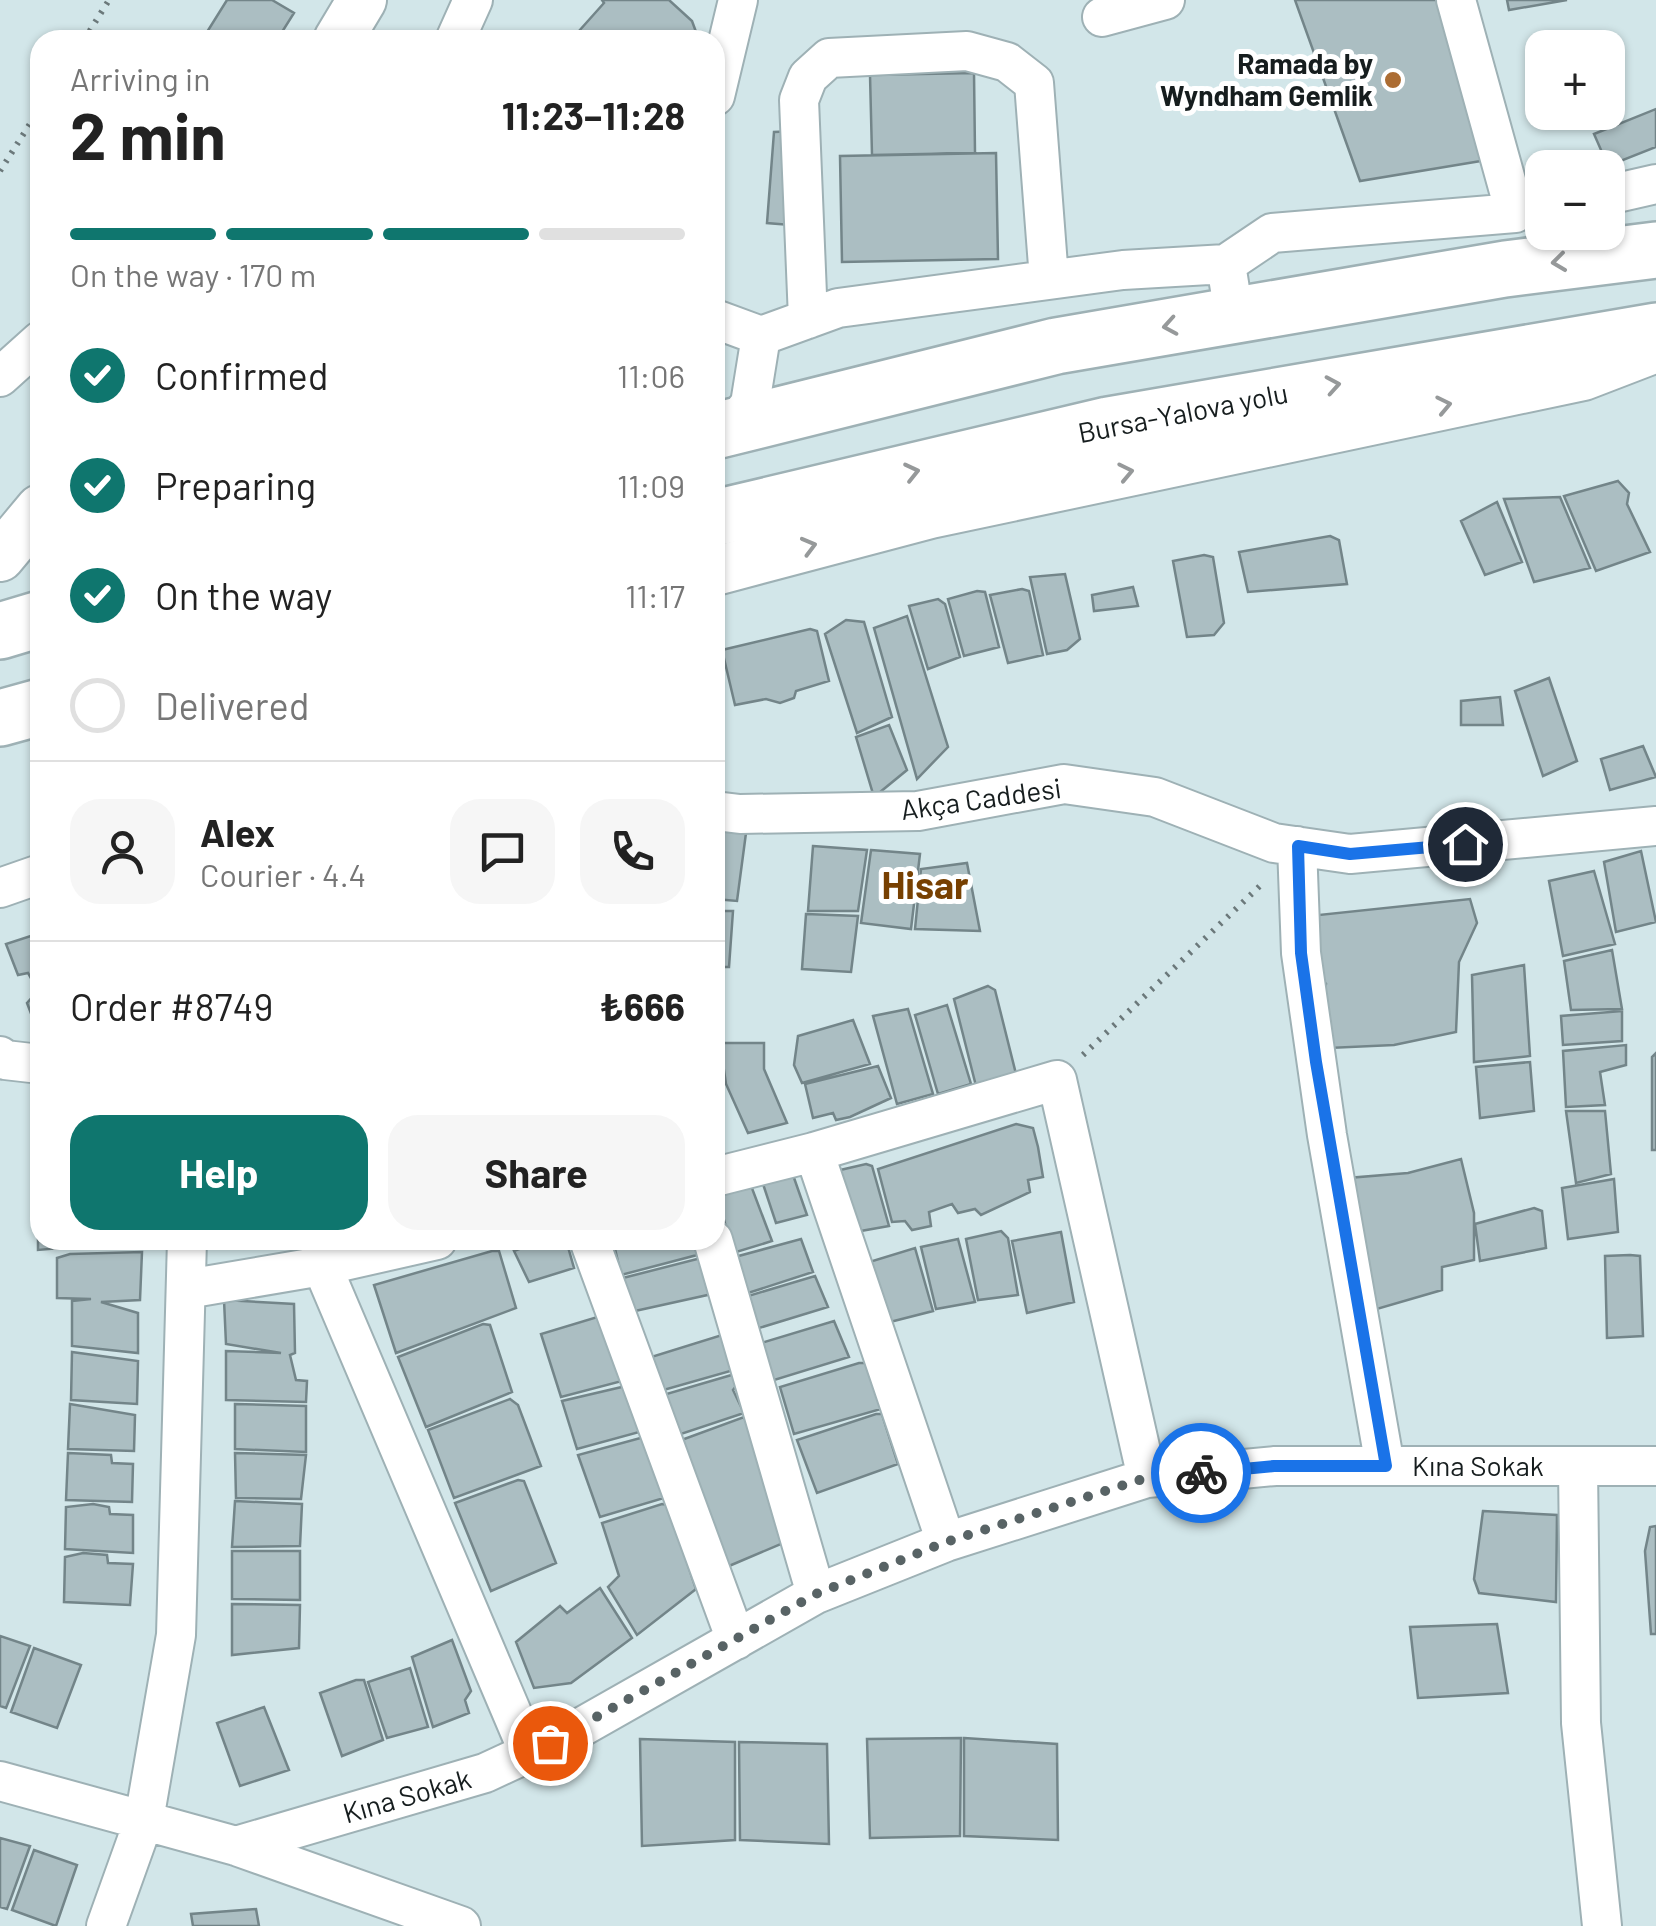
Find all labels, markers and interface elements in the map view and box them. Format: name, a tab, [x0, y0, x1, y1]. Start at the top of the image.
map controls	[1525, 30, 1625, 250]
button: +	[1525, 30, 1625, 130]
place label: Ramada by Wyndham Gemlik	[1160, 46, 1373, 112]
text: Arriving in	[70, 59, 210, 97]
marker: Ramada by Wyndham Gemlik	[1382, 69, 1404, 91]
text: 11:23–11:28	[502, 92, 685, 138]
text: 2 min	[70, 95, 226, 173]
button: −	[1525, 150, 1625, 250]
one-way arrow	[1551, 251, 1567, 272]
text: On the way · 170 m	[70, 255, 316, 293]
one-way arrow	[1161, 315, 1178, 336]
icon: check	[70, 348, 125, 403]
text: Confirmed	[155, 352, 328, 398]
text: 11:06	[617, 356, 685, 394]
street label: Bursa-Yalova yolu	[1075, 375, 1291, 449]
one-way arrow	[1325, 375, 1341, 396]
one-way arrow	[1435, 396, 1452, 417]
icon: check	[70, 458, 125, 513]
text: Preparing	[155, 462, 316, 508]
one-way arrow	[903, 463, 920, 484]
one-way arrow	[1117, 463, 1134, 484]
text: 11:09	[617, 466, 685, 504]
one-way arrow	[800, 536, 817, 557]
icon: check	[70, 568, 125, 623]
text: On the way	[155, 572, 332, 618]
text: 11:17	[625, 576, 685, 614]
text: Delivered	[155, 682, 309, 728]
street label: Akça Caddesi	[898, 770, 1063, 826]
button: person	[70, 799, 175, 904]
button: chat	[450, 799, 555, 904]
button: phone	[580, 799, 685, 904]
pin	[1423, 802, 1508, 887]
text: Alex	[200, 809, 275, 855]
icon: home	[1438, 817, 1493, 872]
text: Courier · 4.4	[200, 855, 366, 893]
district label: Hisar	[881, 861, 969, 907]
text: Order #8749	[70, 983, 273, 1029]
text: ₺666	[599, 983, 685, 1029]
button: Help	[70, 1115, 368, 1230]
button: Share	[388, 1115, 685, 1230]
courier	[1151, 1423, 1251, 1523]
icon: bike	[1174, 1446, 1229, 1501]
street label: Kına Sokak	[1412, 1448, 1544, 1482]
pin	[508, 1701, 593, 1786]
icon: bag	[523, 1716, 578, 1771]
street label: Kına Sokak	[339, 1761, 475, 1830]

